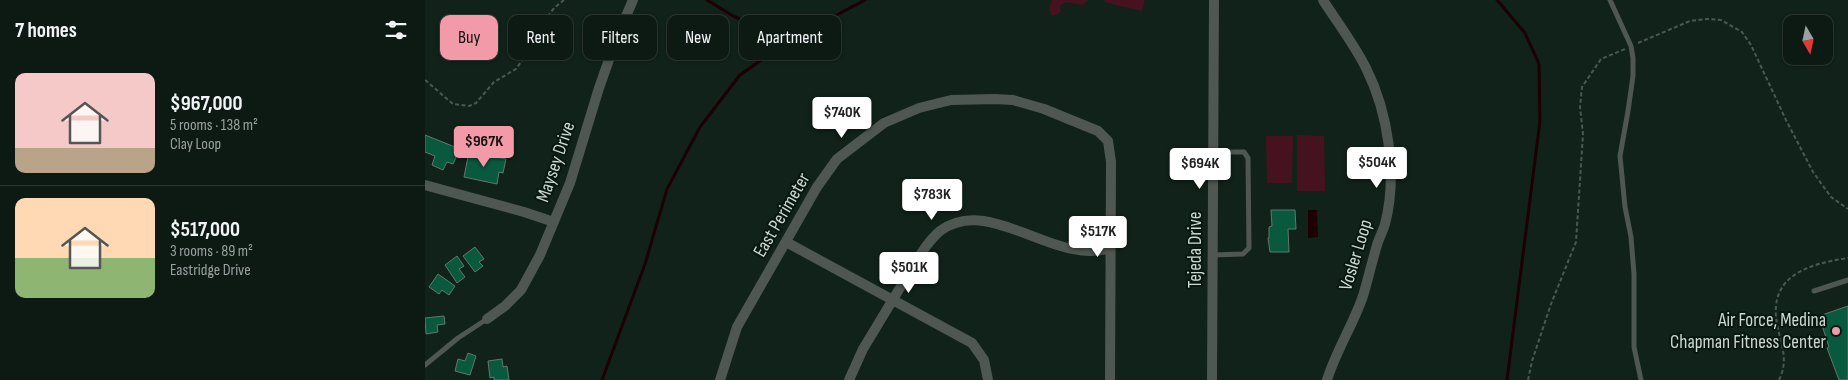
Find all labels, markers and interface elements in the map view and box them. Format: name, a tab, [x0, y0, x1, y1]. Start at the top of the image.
chip: Buy	[440, 15, 498, 60]
chip: Rent	[508, 15, 573, 60]
chip: Filters	[583, 15, 657, 60]
chip: New	[667, 15, 729, 60]
chip: Apartment	[739, 15, 841, 60]
north arrow	[1783, 15, 1833, 65]
map controls	[1783, 15, 1833, 65]
icon: filters	[382, 16, 410, 44]
text: 7 homes	[15, 18, 77, 43]
text: $967,000	[170, 91, 242, 116]
icon: home	[55, 93, 115, 153]
pin: $740K	[807, 96, 877, 139]
text: $740K	[823, 103, 861, 122]
text: 5 rooms · 138 m²	[170, 116, 258, 135]
street label: Maysey Drive	[532, 119, 580, 205]
pin: $967K	[449, 126, 519, 168]
text: $967K	[465, 132, 503, 151]
text: Clay Loop	[170, 135, 221, 154]
pin: $504K	[1342, 146, 1412, 189]
pin: $694K	[1165, 148, 1235, 190]
text: $504K	[1358, 153, 1396, 172]
text: $694K	[1181, 154, 1219, 173]
street label: East Perimeter	[749, 168, 816, 261]
pin: $783K	[897, 178, 967, 221]
text: $783K	[913, 185, 951, 204]
street label: Tejeda Drive	[1184, 212, 1207, 288]
pin: $517K	[1063, 216, 1133, 258]
text: $517,000	[170, 217, 240, 242]
street label: Vosler Loop	[1334, 217, 1378, 293]
icon: home	[55, 218, 115, 278]
text: $517K	[1080, 222, 1116, 241]
text: 3 rooms · 89 m²	[170, 242, 253, 261]
pin: $501K	[874, 252, 944, 294]
text: $501K	[890, 258, 928, 277]
text: Eastridge Drive	[170, 261, 251, 280]
place label: Air Force, Medina Chapman Fitness Center	[1670, 309, 1827, 354]
marker: Air Force, Medina Chapman Fitness Center	[1830, 325, 1842, 337]

